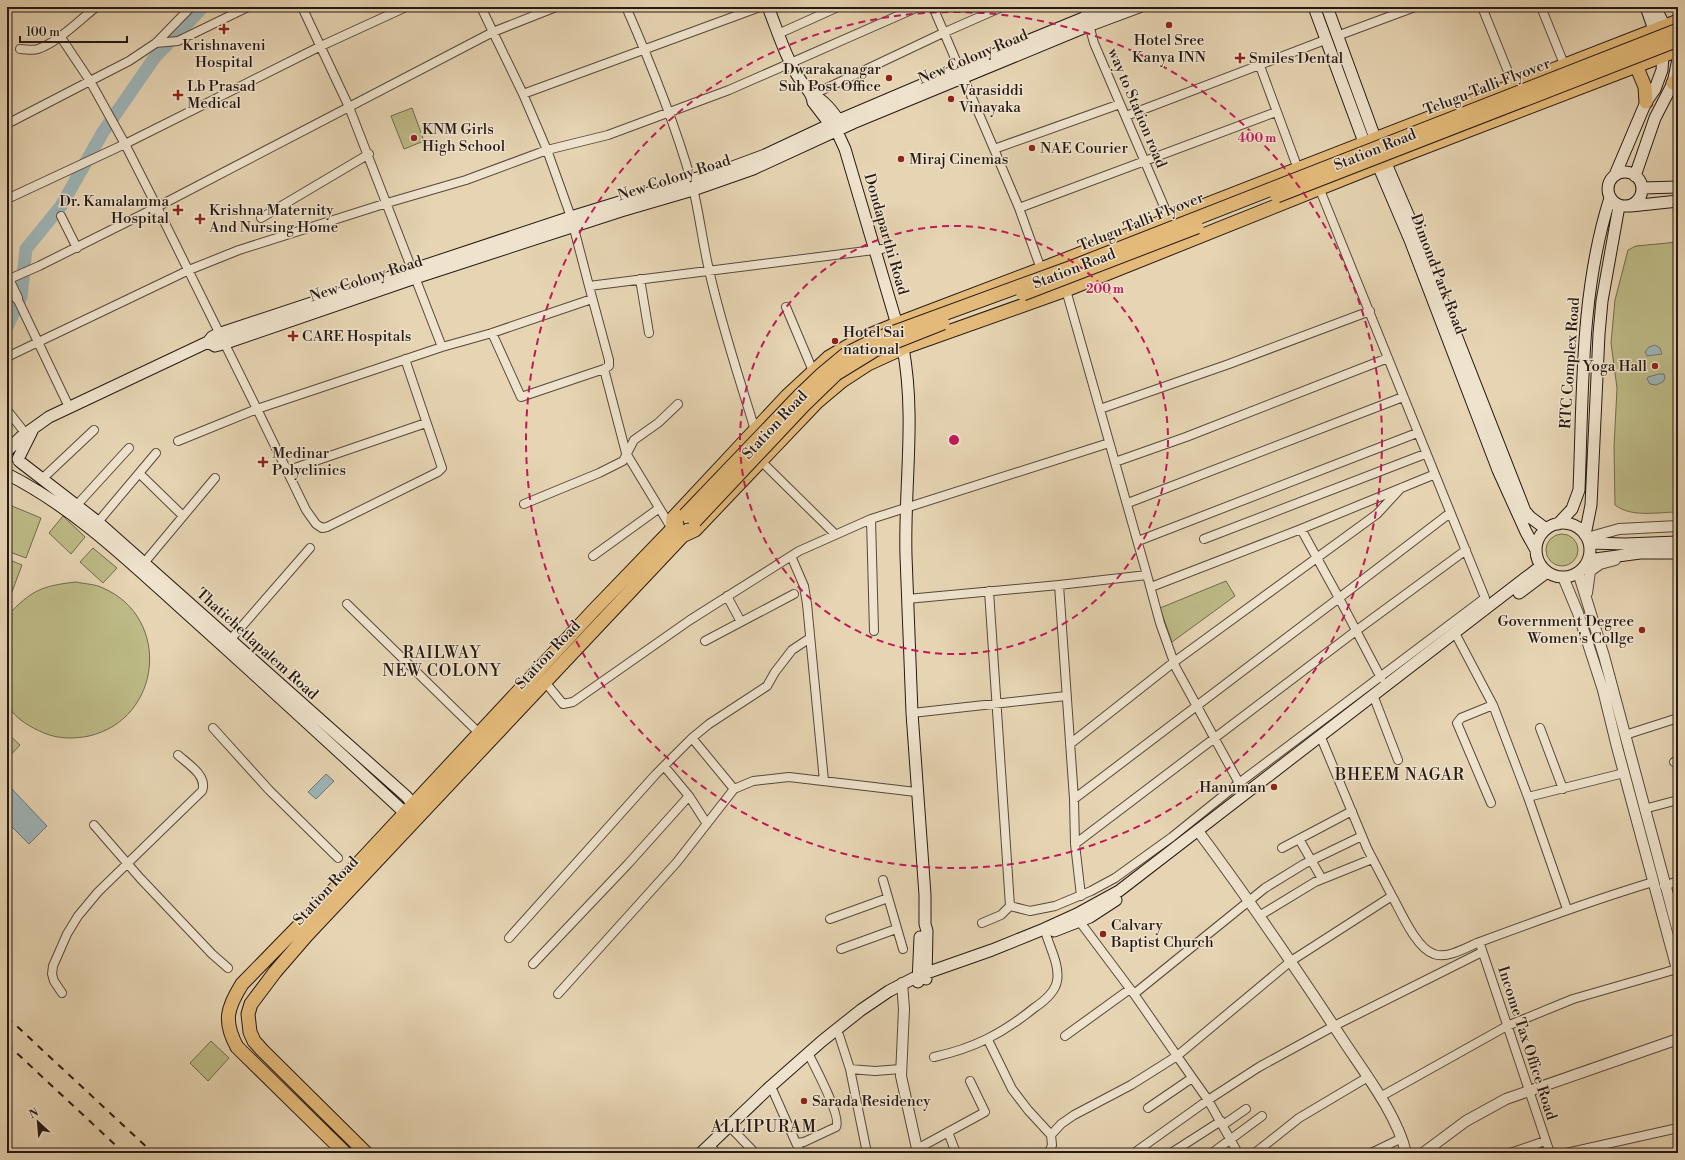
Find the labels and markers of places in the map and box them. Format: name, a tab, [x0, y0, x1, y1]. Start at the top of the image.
marker: Hotel Sree Kanya INN	[1164, 20, 1174, 30]
marker: Krishnaveni Hospital	[218, 23, 230, 35]
place label: Hotel Sree Kanya INN	[1132, 31, 1206, 67]
place label: Krishnaveni Hospital	[182, 36, 266, 72]
place label: Smiles Dental	[1249, 49, 1344, 68]
marker: Smiles Dental	[1234, 52, 1246, 64]
place label: Dwarakanagar Sub Post Office	[779, 60, 882, 96]
marker: Dwarakanagar Sub Post Office	[884, 73, 894, 83]
place label: Lb Prasad Medical	[187, 77, 256, 113]
place label: Varasiddi Vinayaka	[958, 81, 1024, 117]
marker: Lb Prasad Medical	[172, 89, 184, 101]
marker: Varasiddi Vinayaka	[946, 94, 956, 104]
place label: KNM Girls High School	[422, 120, 506, 156]
marker: KNM Girls High School	[409, 133, 419, 143]
place label: NAE Courier	[1040, 139, 1128, 158]
marker: NAE Courier	[1027, 143, 1037, 153]
place label: Miraj Cinemas	[909, 150, 1008, 169]
marker: Miraj Cinemas	[896, 154, 906, 164]
place label: Dr. Kamalamma Hospital	[59, 192, 170, 228]
place label: Krishna Maternity And Nursing Home	[208, 201, 338, 237]
marker: Dr. Kamalamma Hospital	[172, 204, 184, 216]
marker: Krishna Maternity And Nursing Home	[194, 213, 206, 225]
place label: Hotel Sai national	[843, 323, 905, 359]
place label: CARE Hospitals	[302, 327, 411, 346]
marker: CARE Hospitals	[287, 330, 299, 342]
marker: Hotel Sai national	[830, 336, 840, 346]
place label: Yoga Hall	[1582, 357, 1648, 376]
marker: Yoga Hall	[1650, 361, 1660, 371]
centre of rings	[947, 433, 961, 447]
place label: Medinar Polyclinics	[272, 444, 346, 480]
marker: Medinar Polyclinics	[257, 456, 269, 468]
place label: Government Degree Women's Collge	[1497, 612, 1634, 648]
marker: Government Degree Women's Collge	[1637, 625, 1647, 635]
place label: Hanuman	[1199, 778, 1266, 797]
marker: Hanuman	[1269, 782, 1279, 792]
place label: Calvary Baptist Church	[1110, 916, 1214, 952]
marker: Calvary Baptist Church	[1098, 929, 1108, 939]
place label: Sarada Residency	[812, 1092, 931, 1111]
marker: Sarada Residency	[799, 1096, 809, 1106]

